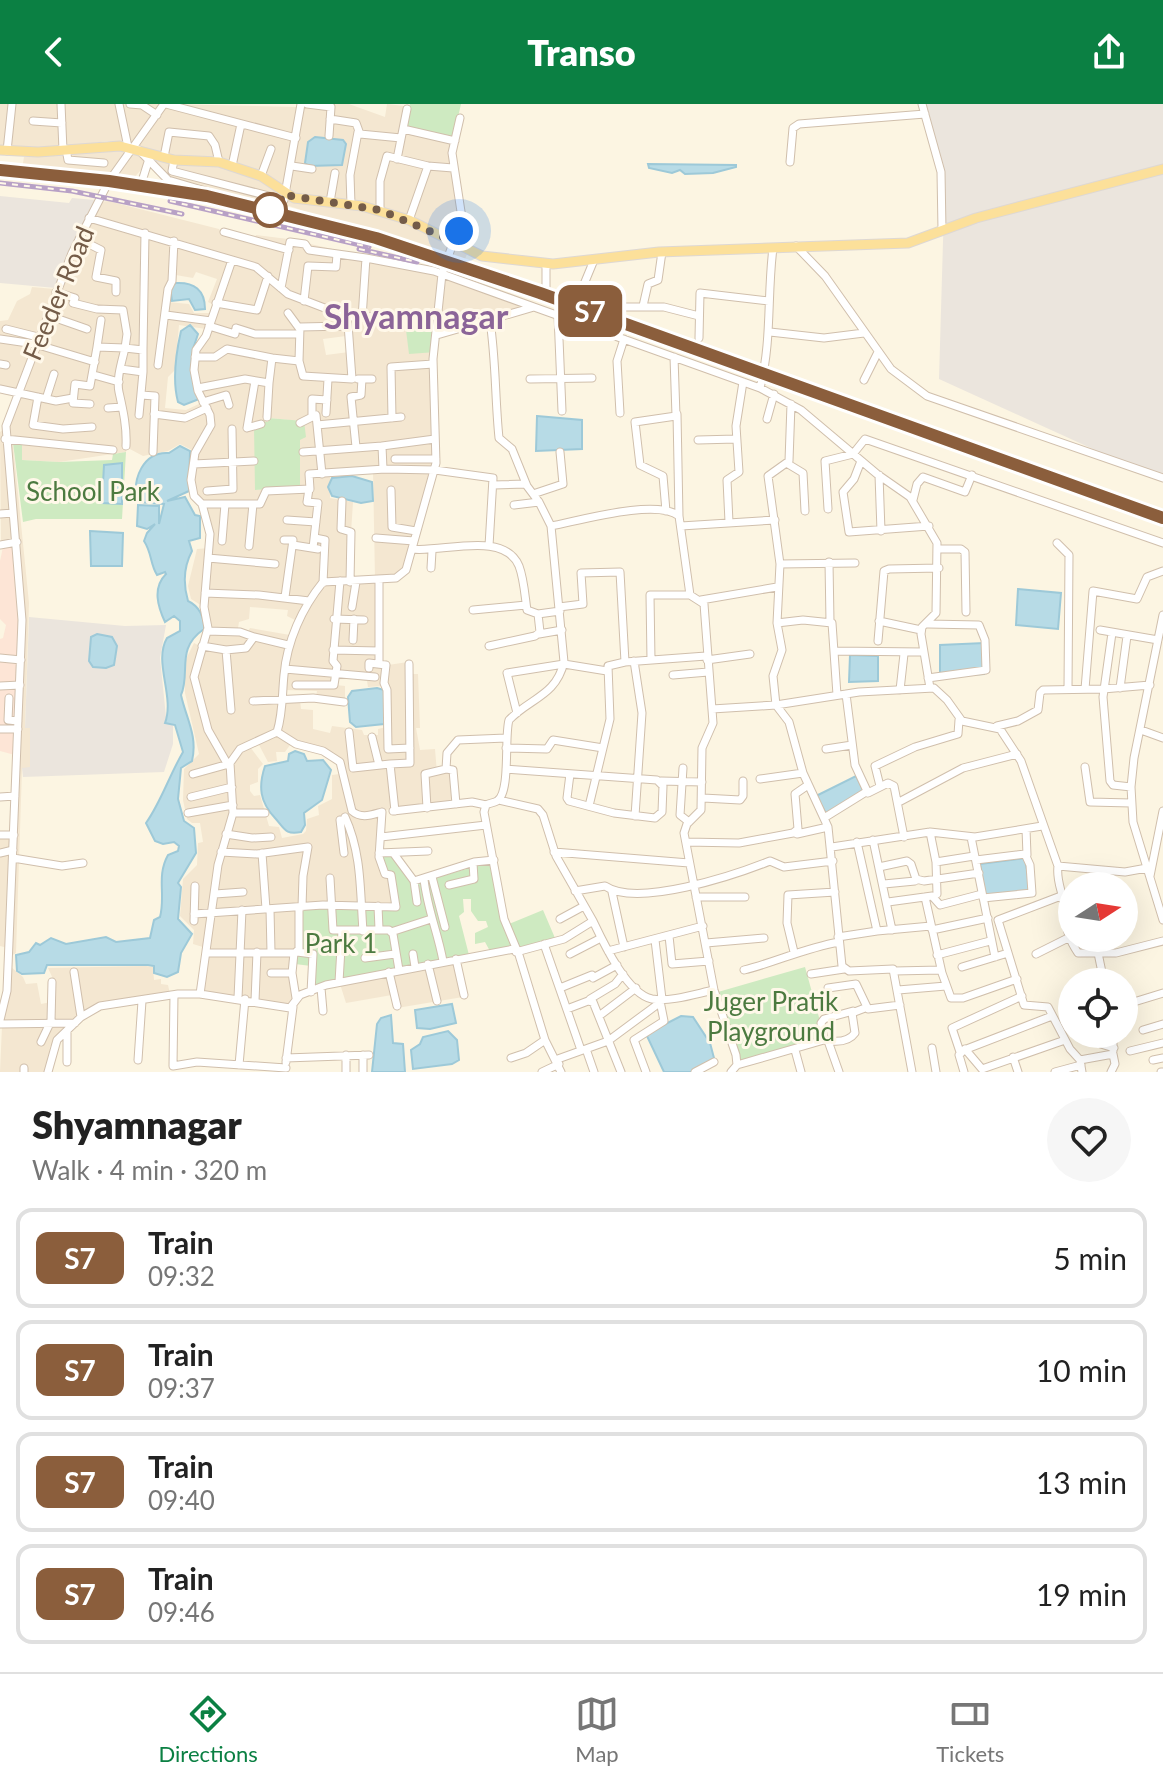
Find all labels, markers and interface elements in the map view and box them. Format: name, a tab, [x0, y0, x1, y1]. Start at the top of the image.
icon: back	[32, 30, 76, 74]
text: Transo	[527, 30, 636, 74]
icon: share	[1087, 30, 1131, 74]
unlabelled marker	[253, 193, 287, 227]
your location	[439, 211, 479, 251]
street label: Feeder Road	[15, 221, 101, 365]
line badge: S7	[554, 285, 626, 337]
text: S7	[574, 294, 606, 328]
district label: Shyamnagar	[324, 295, 509, 336]
park label: School Park	[26, 475, 161, 507]
north arrow	[1058, 872, 1138, 952]
map controls	[1058, 872, 1138, 1048]
park label: Park 1	[305, 927, 377, 959]
button: locate	[1058, 968, 1138, 1048]
park label: Juger Pratik Playground	[704, 985, 839, 1047]
button: heart	[1047, 1098, 1131, 1182]
text: Shyamnagar	[32, 1101, 242, 1147]
text: Walk · 4 min · 320 m	[32, 1154, 267, 1186]
text: Train	[148, 1224, 214, 1260]
text: 5 min	[1053, 1240, 1127, 1276]
text: S7	[64, 1241, 96, 1275]
text: 09:32	[148, 1260, 215, 1292]
text: Train	[148, 1336, 214, 1372]
text: 10 min	[1036, 1352, 1127, 1388]
text: S7	[64, 1353, 96, 1387]
text: 09:37	[148, 1372, 215, 1404]
text: Train	[148, 1448, 214, 1484]
text: 13 min	[1036, 1464, 1127, 1500]
text: S7	[64, 1465, 96, 1499]
text: 09:40	[148, 1484, 215, 1516]
text: Train	[148, 1560, 214, 1596]
text: 19 min	[1036, 1576, 1127, 1612]
text: S7	[64, 1577, 96, 1611]
text: 09:46	[148, 1596, 215, 1628]
tab: Directions	[159, 1692, 258, 1767]
tab: Map	[575, 1692, 619, 1767]
tab: Tickets	[936, 1692, 1004, 1767]

